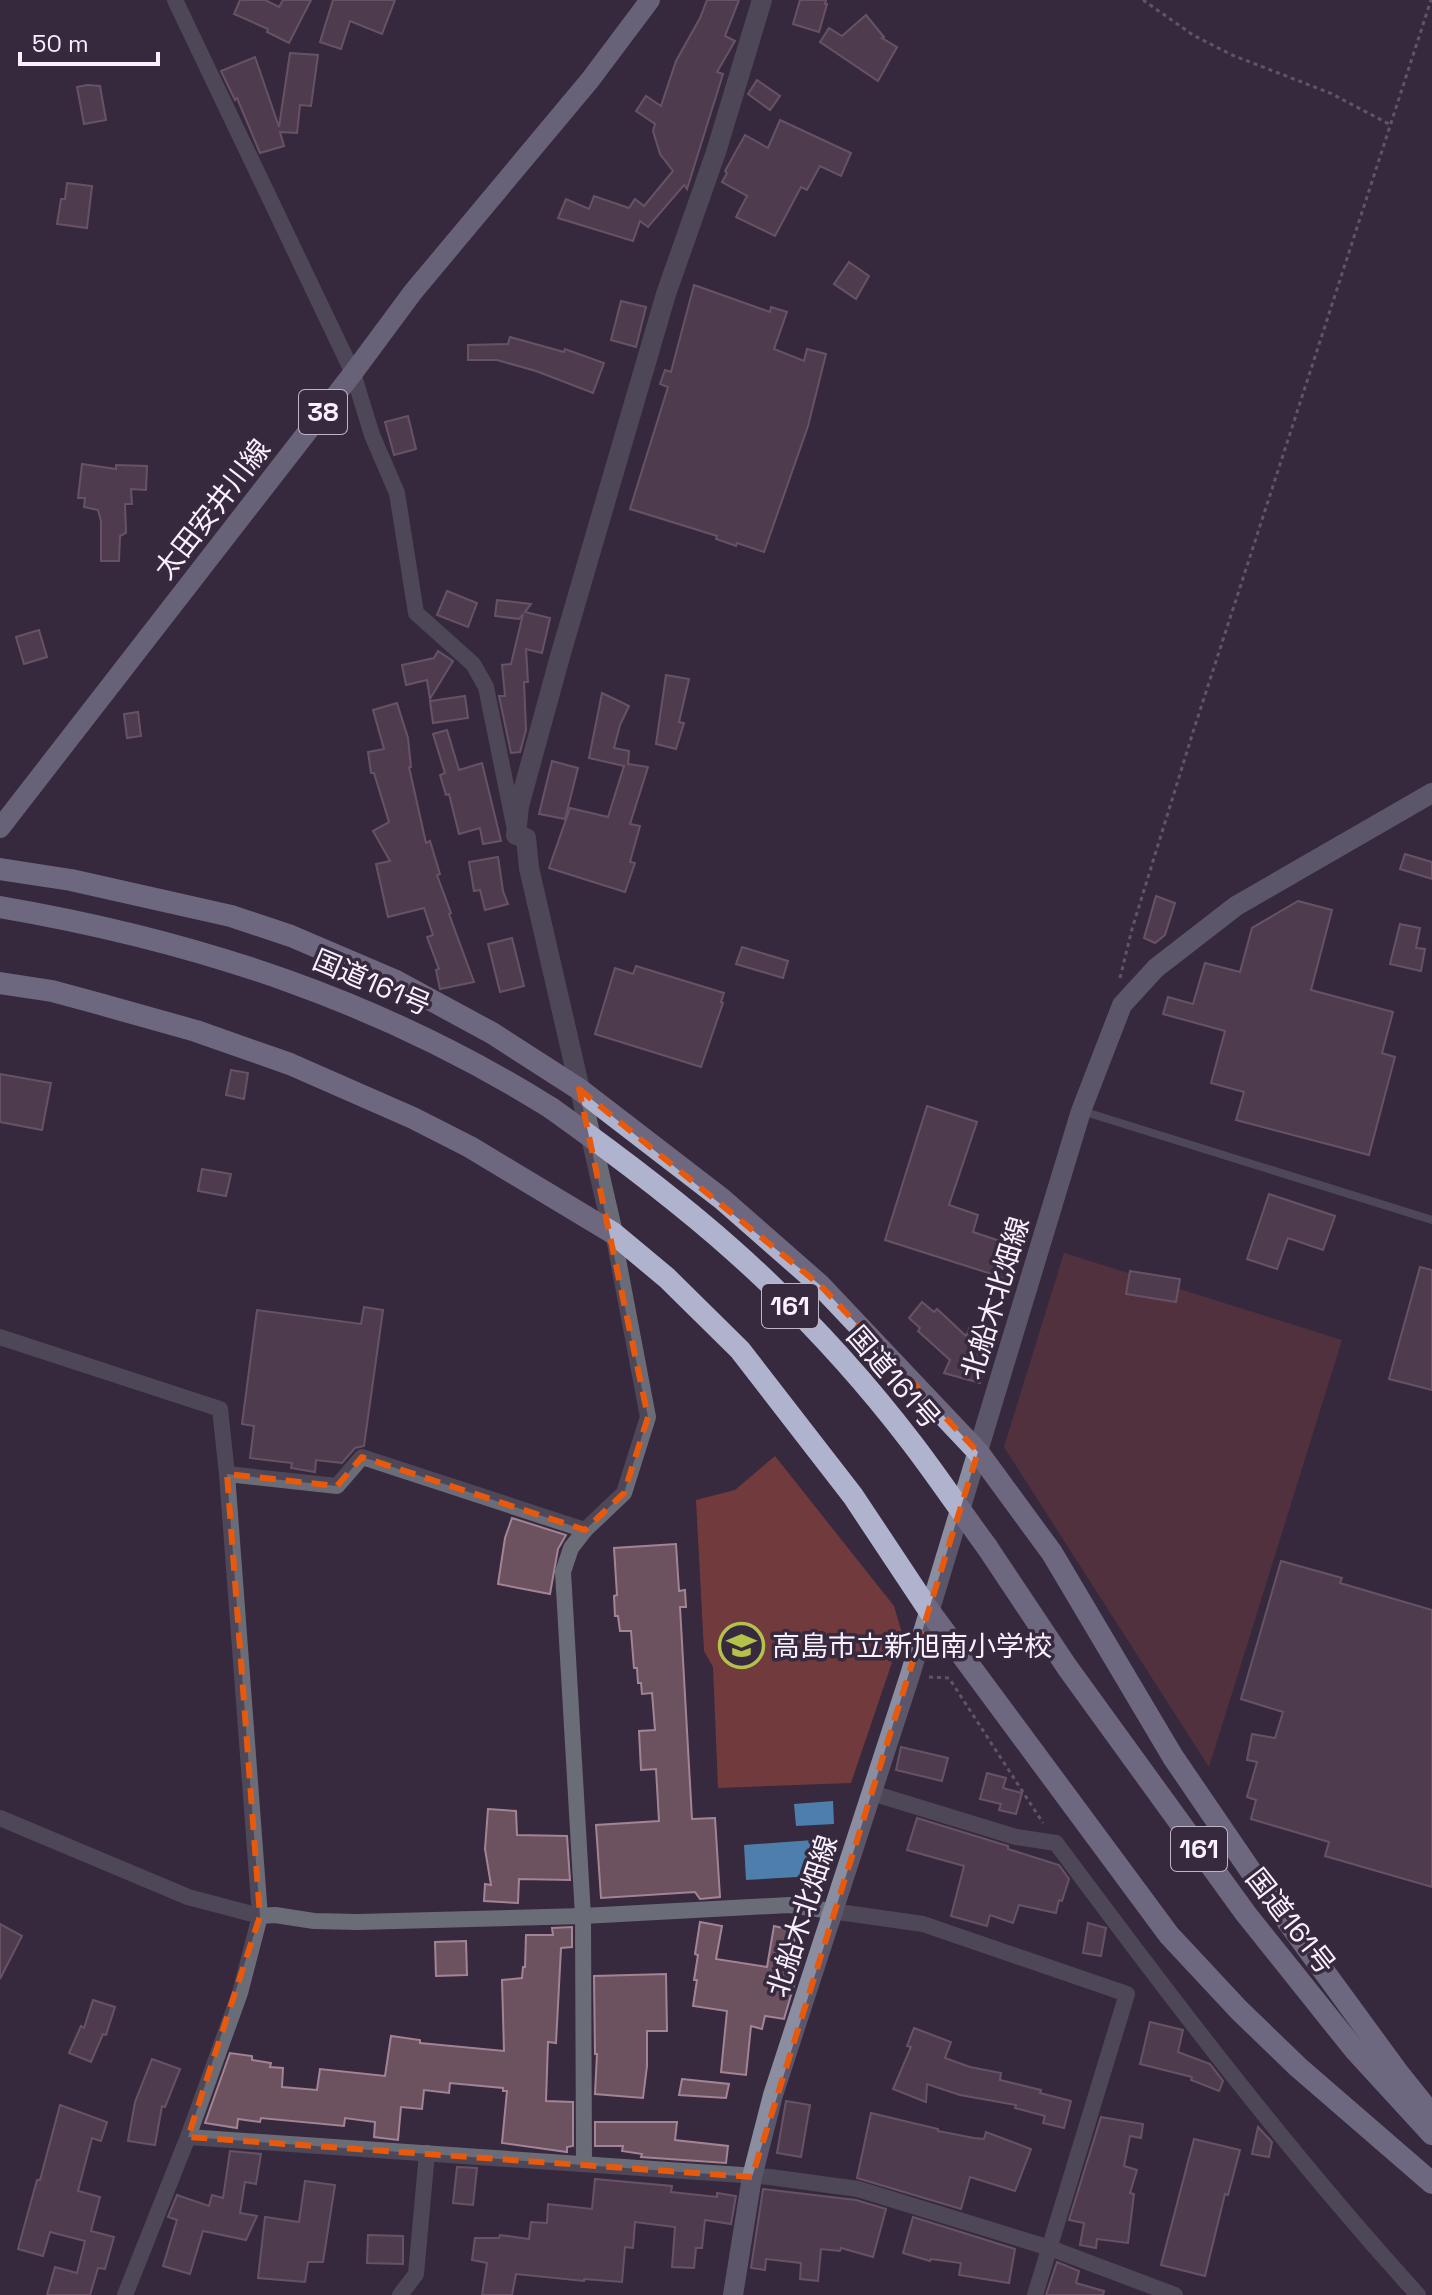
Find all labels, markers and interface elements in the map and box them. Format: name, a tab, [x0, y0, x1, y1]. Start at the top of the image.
scale bar	[20, 16, 158, 66]
text: 50 m	[32, 28, 89, 59]
road number: 38	[299, 390, 347, 434]
street label: 太田安井川線	[146, 432, 278, 586]
street label: 国道161号	[308, 941, 436, 1023]
street label: 北船木北畑線	[953, 1212, 1037, 1384]
road number: 161	[762, 1284, 818, 1328]
street label: 国道161号	[840, 1318, 948, 1436]
school or university icon: 高島市立新旭南小学校	[717, 1622, 765, 1670]
place label: 高島市立新旭南小学校	[772, 1628, 1052, 1664]
road number: 161	[1171, 1827, 1227, 1871]
street label: 北船木北畑線	[759, 1831, 845, 2001]
street label: 国道161号	[1238, 1861, 1344, 1981]

